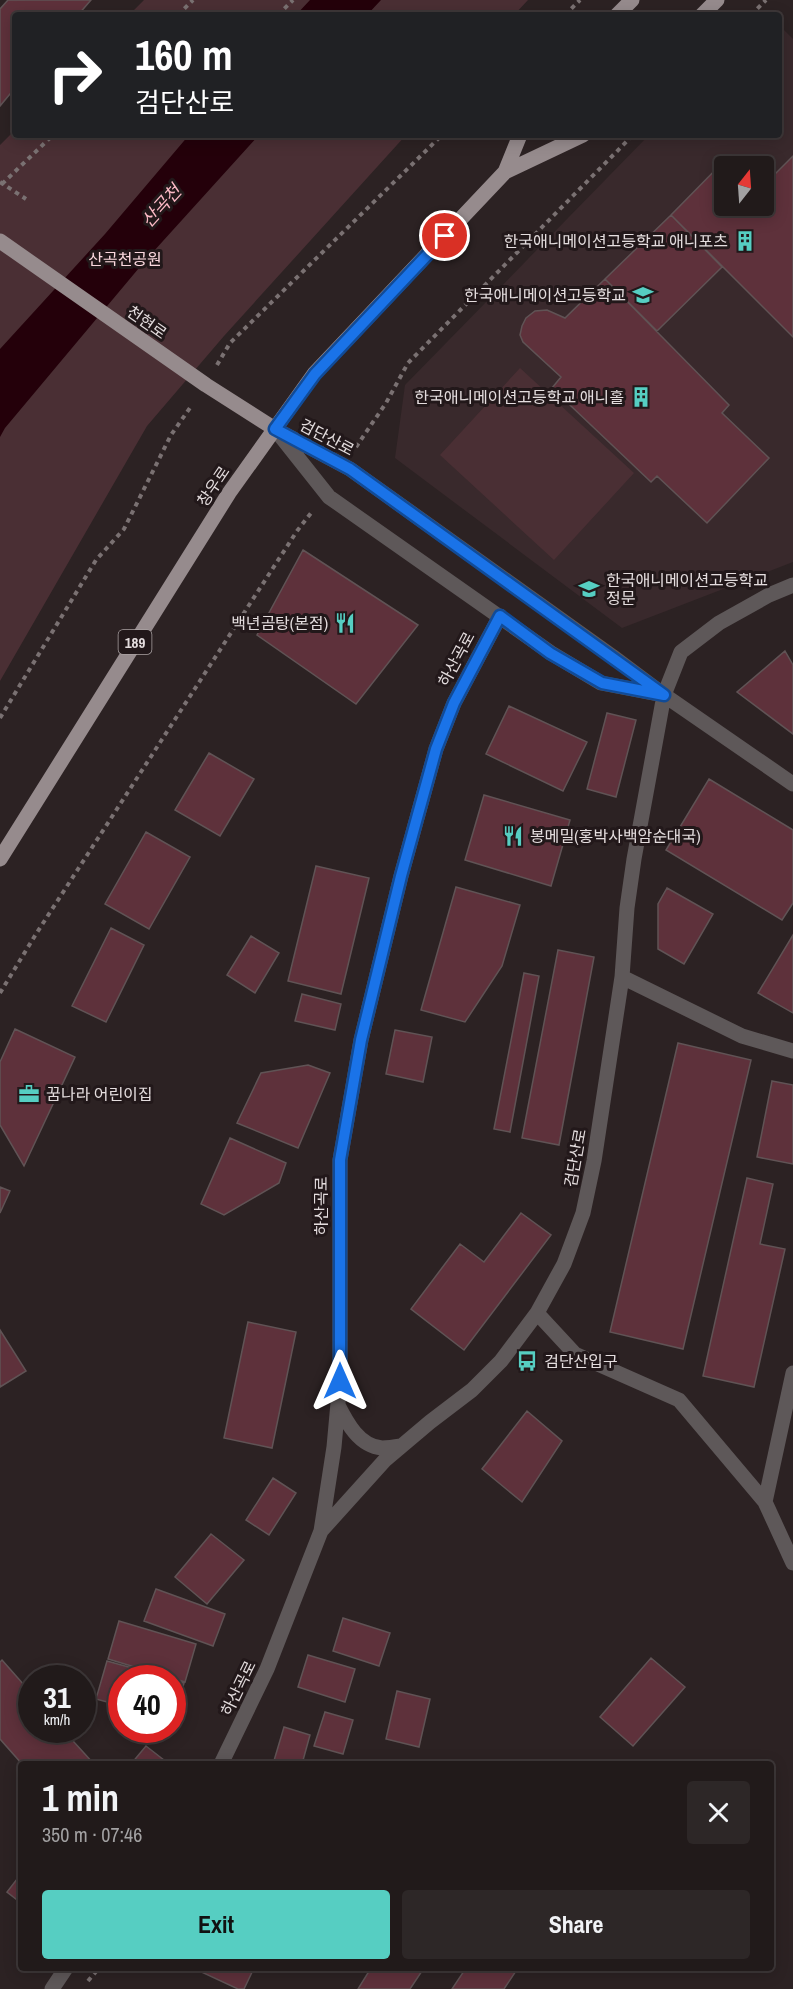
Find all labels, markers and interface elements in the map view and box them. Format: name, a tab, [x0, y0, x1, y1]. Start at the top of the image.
text: 160 m	[135, 27, 233, 83]
icon: right	[36, 36, 114, 114]
text: 검단산로	[135, 84, 234, 120]
north arrow	[714, 156, 774, 216]
map controls	[714, 156, 774, 216]
water label: 산곡천	[135, 177, 189, 233]
pin	[419, 210, 470, 261]
icon: arrive	[428, 219, 461, 252]
building icon: 한국애니메이션고등학교 애니포츠	[733, 229, 757, 253]
place label: 한국애니메이션고등학교 애니포츠	[504, 230, 728, 252]
park label: 산곡천공원	[88, 248, 162, 270]
school or university icon: 한국애니메이션고등학교	[631, 283, 655, 307]
place label: 한국애니메이션고등학교	[464, 284, 626, 306]
street label: 천현로	[123, 300, 172, 344]
building icon: 한국애니메이션고등학교 애니홀	[629, 385, 653, 409]
place label: 한국애니메이션고등학교 애니홀	[414, 386, 624, 408]
street label: 검단산로	[296, 413, 358, 461]
street label: 창우로	[192, 461, 235, 510]
place label: 한국애니메이션고등학교 정문	[606, 569, 768, 609]
school or university icon: 한국애니메이션고등학교 정문	[577, 577, 601, 601]
restaurant icon: 백년곰탕(본점)	[333, 611, 357, 635]
place label: 백년곰탕(본점)	[231, 612, 328, 634]
street label: 하산곡로	[432, 628, 480, 690]
road number: 189	[118, 630, 152, 654]
restaurant icon: 봉메밀(홍박사백암순대국)	[501, 824, 525, 848]
place label: 봉메밀(홍박사백암순대국)	[530, 825, 701, 847]
office icon: 꿈나라 어린이집	[17, 1082, 41, 1106]
place label: 꿈나라 어린이집	[46, 1083, 153, 1105]
street label: 검단산로	[559, 1127, 591, 1189]
street label: 하산곡로	[310, 1176, 332, 1235]
position arrow	[308, 1349, 372, 1413]
bus stop icon: 검단산입구	[515, 1349, 539, 1373]
place label: 검단산입구	[544, 1350, 618, 1372]
street label: 하산곡로	[215, 1656, 261, 1719]
speed limit sign: 40	[108, 1665, 186, 1743]
text: 31	[43, 1677, 71, 1717]
text: km/h	[44, 1709, 70, 1730]
text: 1 min	[42, 1774, 119, 1822]
button: close	[687, 1781, 750, 1844]
text: 350 m · 07:46	[42, 1821, 142, 1848]
button: Exit	[42, 1890, 390, 1959]
button: Share	[402, 1890, 750, 1959]

